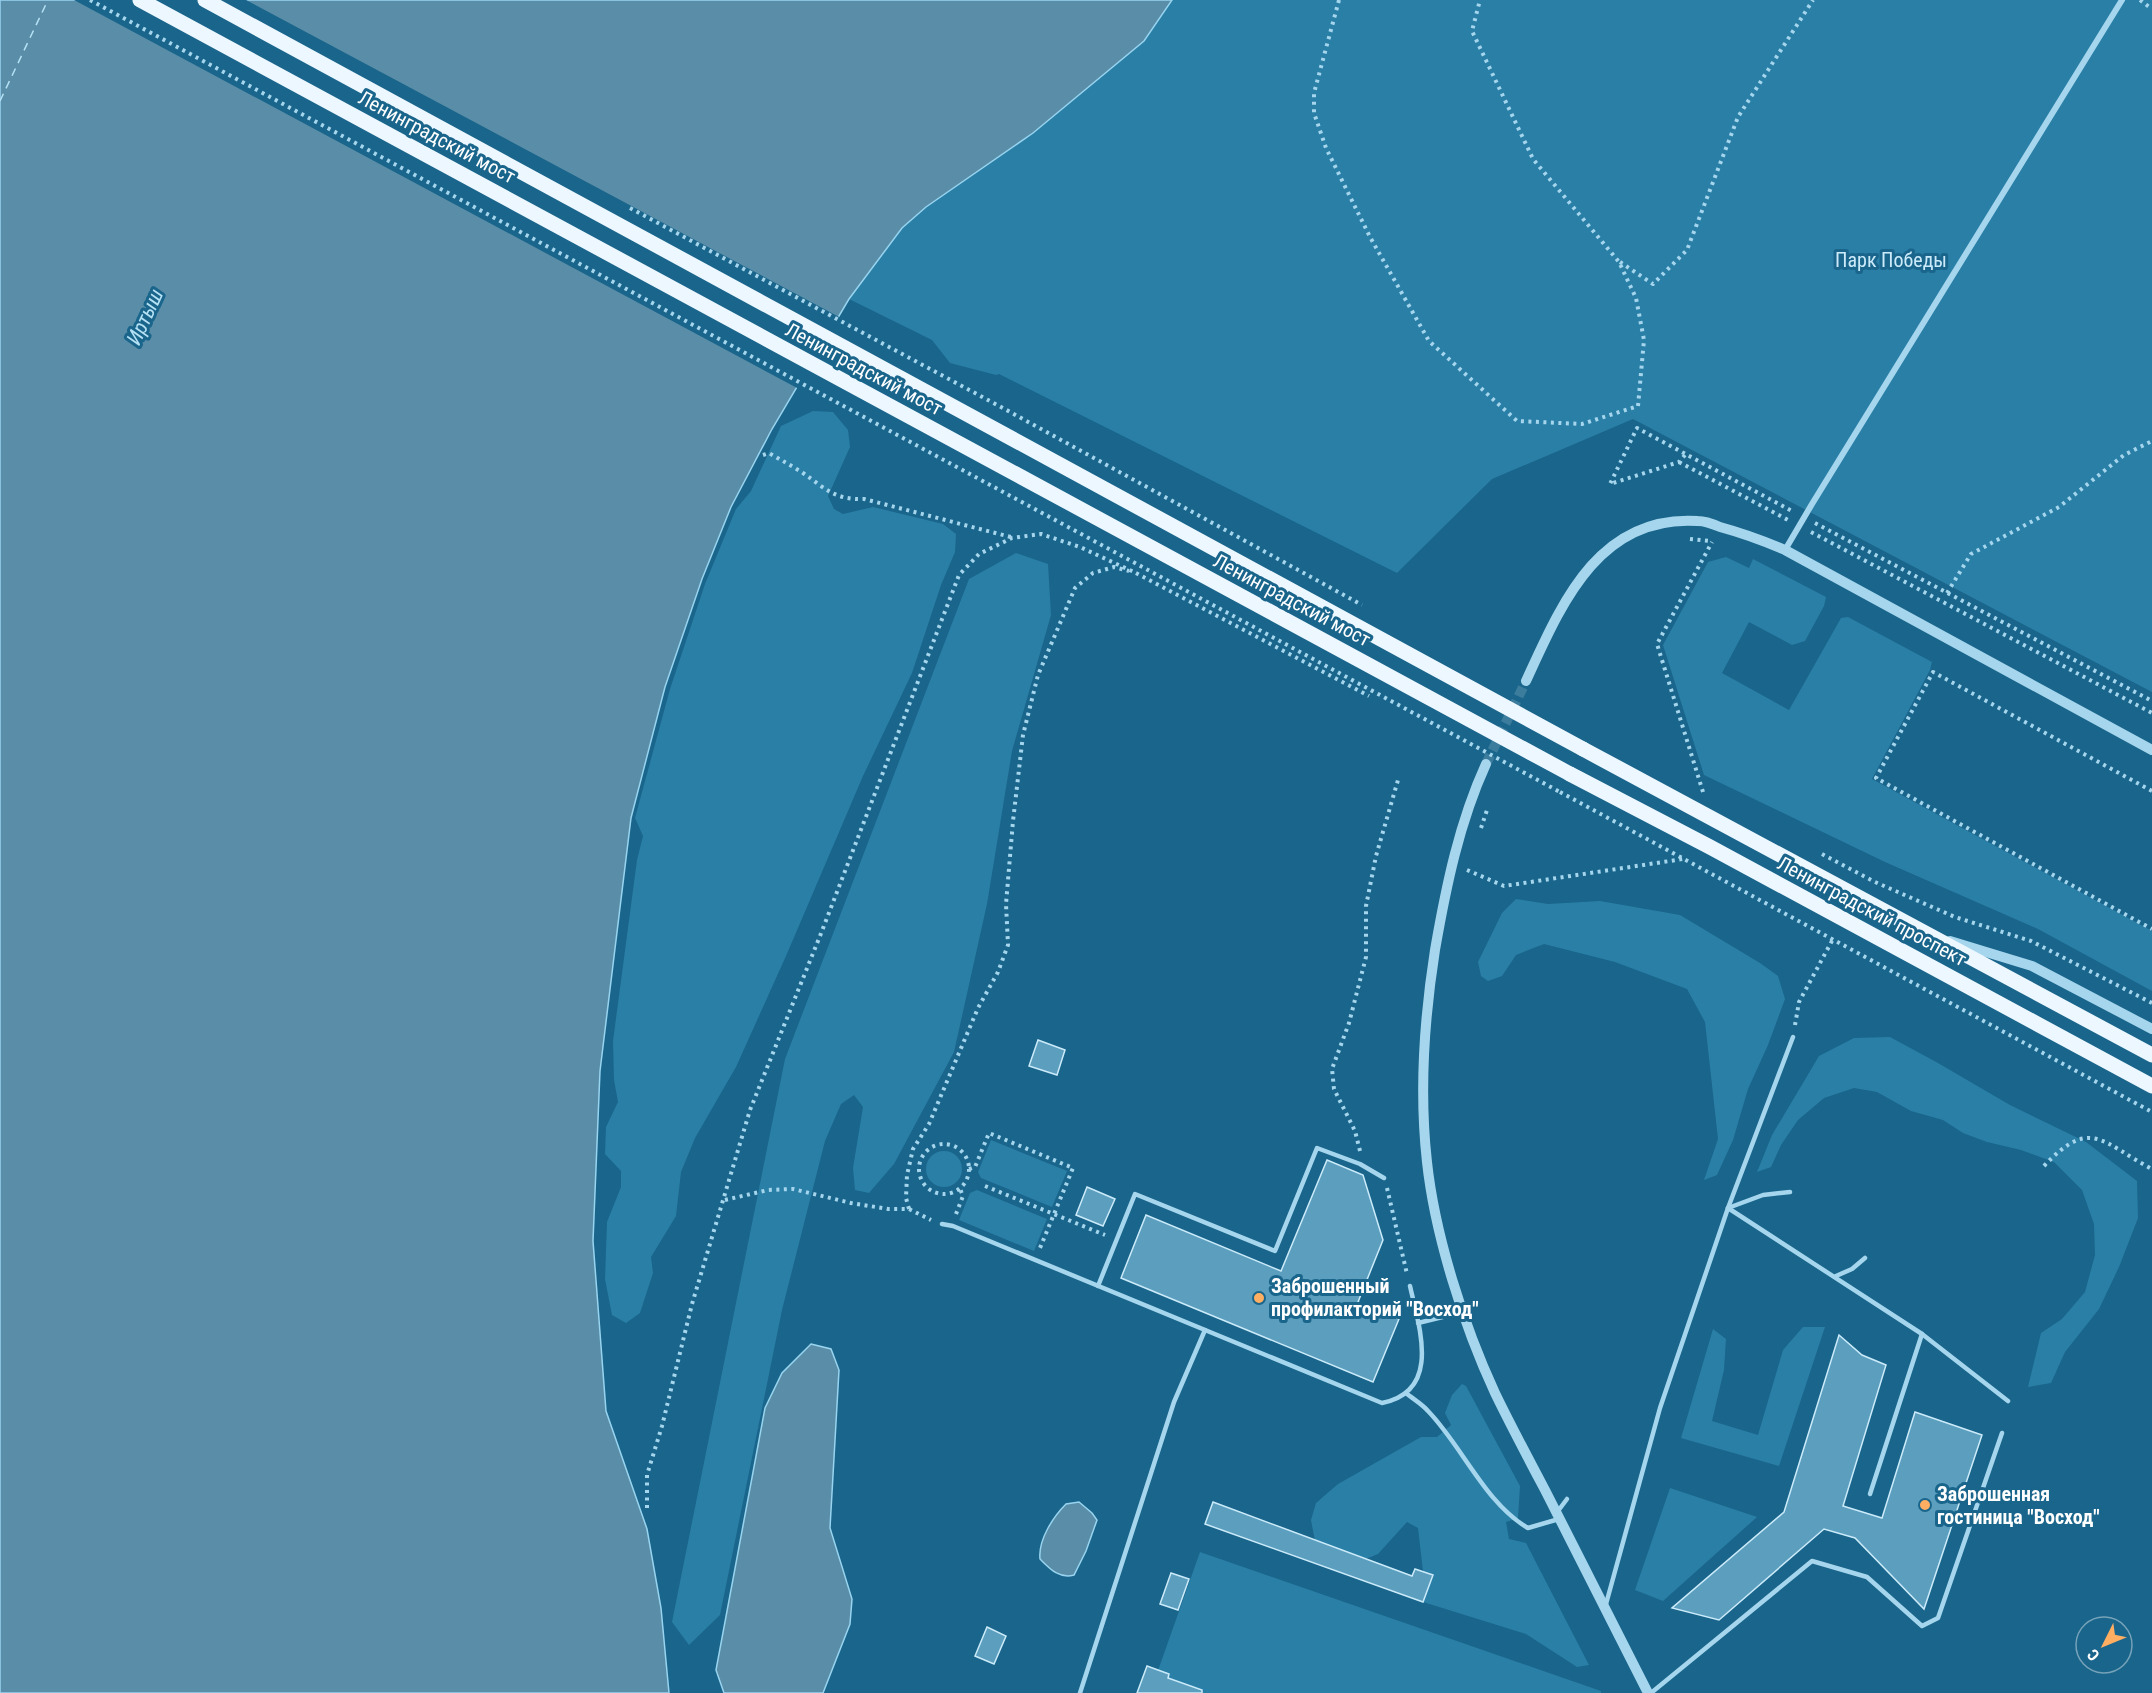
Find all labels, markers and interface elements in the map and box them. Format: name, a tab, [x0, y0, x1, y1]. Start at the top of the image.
street label: Ленинградский мост	[354, 85, 520, 189]
park label: Парк Победы	[1835, 248, 1947, 272]
water label: Иртыш	[122, 285, 168, 349]
street label: Ленинградский мост	[781, 317, 947, 421]
street label: Ленинградский мост	[1209, 548, 1375, 652]
street label: Ленинградский проспект	[1773, 851, 1971, 971]
place label: Заброшенный профилакторий "Восход"	[1271, 1274, 1479, 1321]
marker: Заброшенный профилакторий "Восход"	[1252, 1291, 1266, 1305]
place label: Заброшенная гостиница "Восход"	[1937, 1482, 2100, 1529]
marker: Заброшенная гостиница "Восход"	[1918, 1498, 1932, 1512]
north arrow	[2074, 1615, 2134, 1675]
text: С	[2083, 1645, 2103, 1665]

